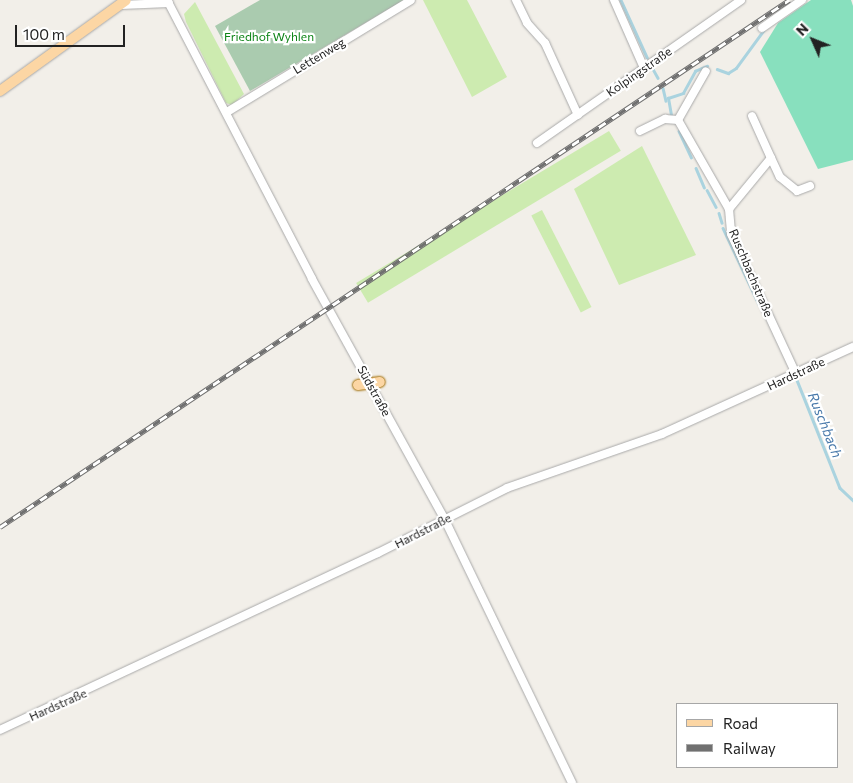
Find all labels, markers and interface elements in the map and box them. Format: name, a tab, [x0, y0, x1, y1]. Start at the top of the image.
scale bar	[18, 15, 128, 47]
north arrow	[788, 15, 838, 65]
text: N	[792, 20, 812, 39]
text: 100 m	[23, 25, 65, 43]
park label: Friedhof Wyhlen	[224, 30, 314, 44]
street label: Lettenweg	[290, 35, 348, 77]
street label: Kolpingstraße	[604, 44, 674, 100]
street label: Ruschbachstraße	[726, 227, 776, 319]
street label: Hardstraße	[765, 354, 827, 394]
street label: Südstraße	[354, 363, 394, 419]
water label: Ruschbach	[804, 390, 846, 460]
street label: Hardstraße	[392, 511, 454, 551]
street label: Hardstraße	[27, 686, 89, 724]
legend	[676, 703, 838, 768]
text: Road	[723, 714, 758, 732]
text: Railway	[723, 739, 776, 757]

